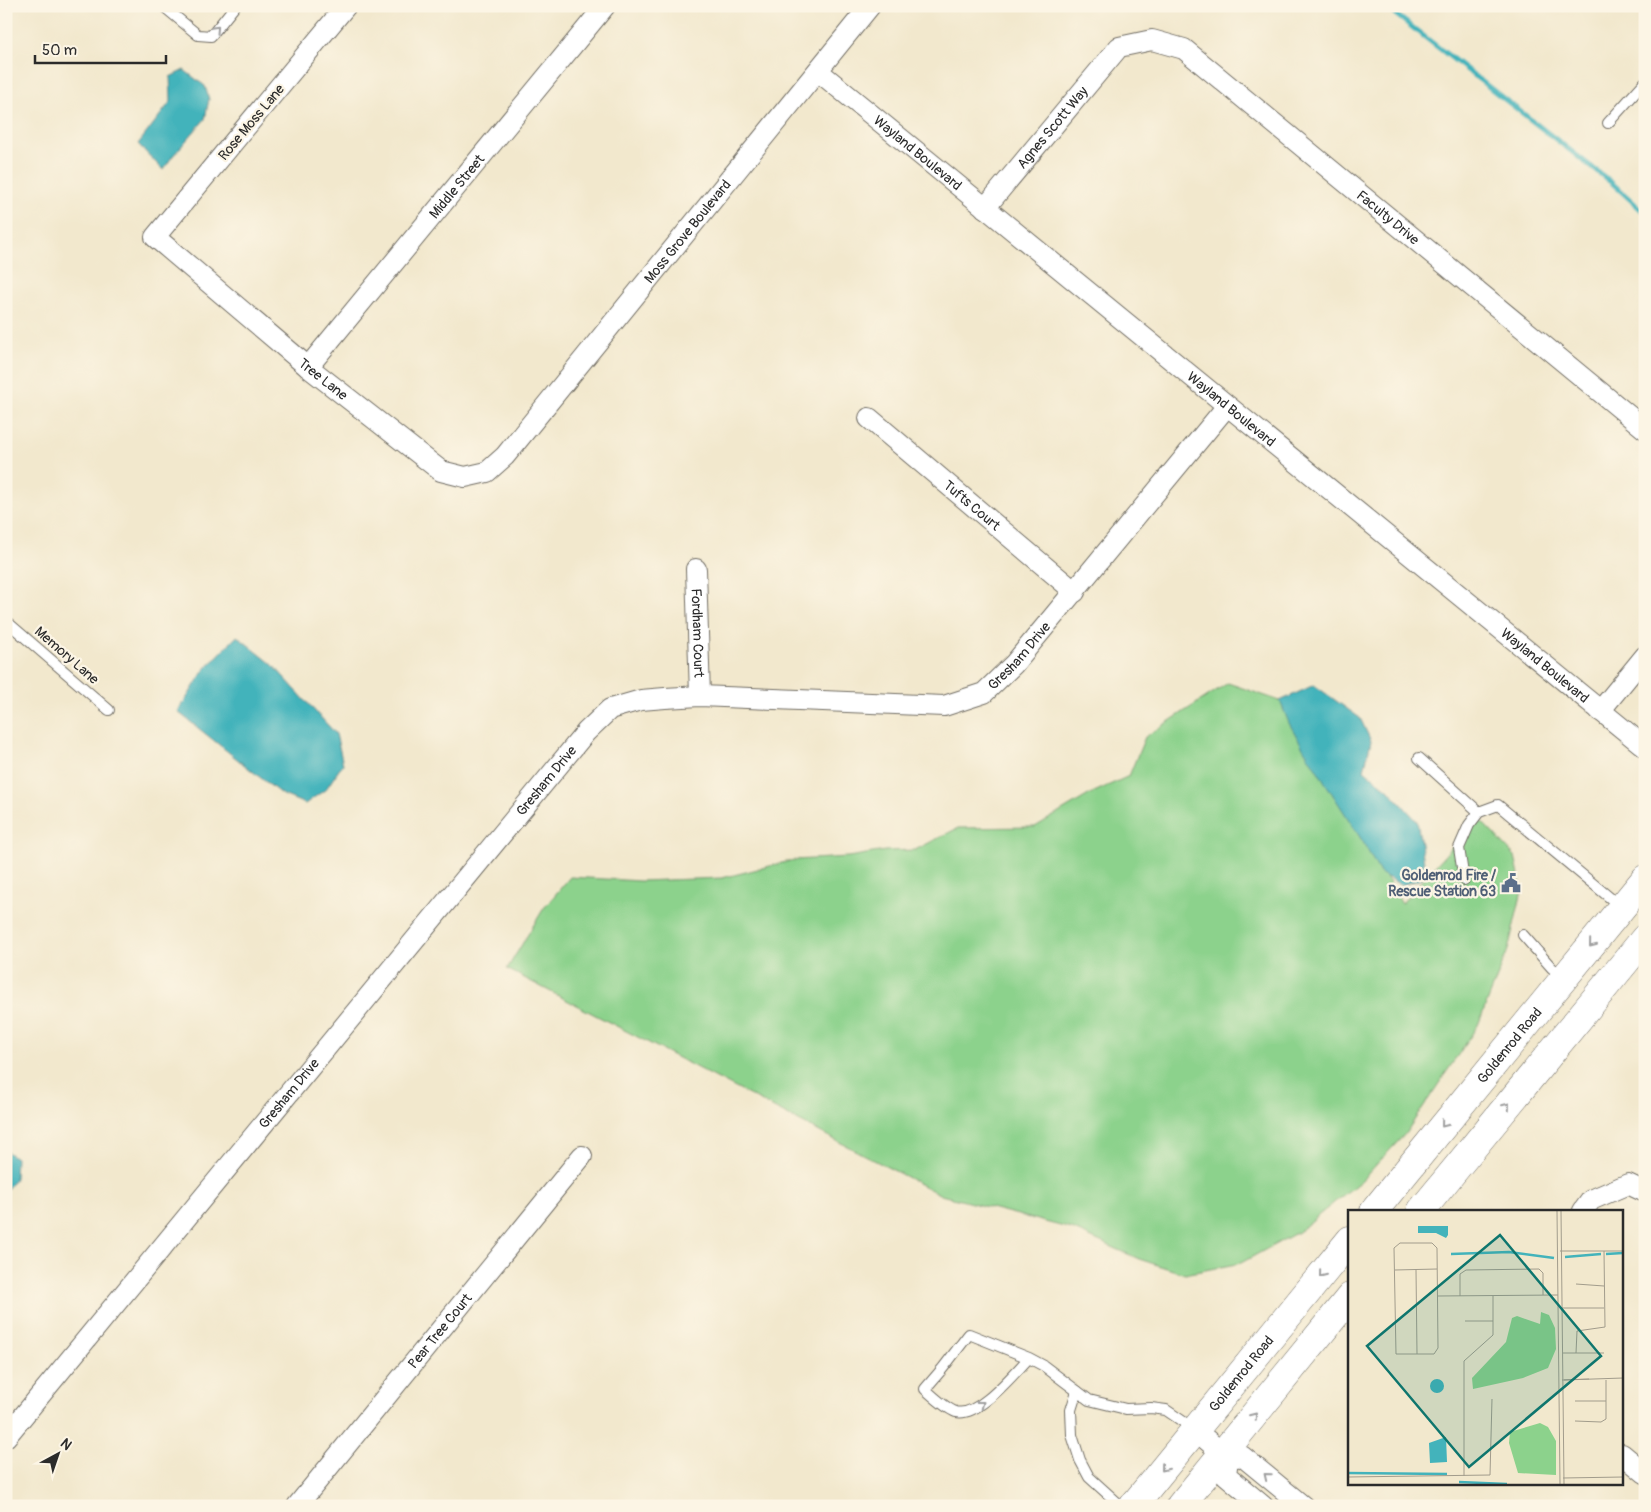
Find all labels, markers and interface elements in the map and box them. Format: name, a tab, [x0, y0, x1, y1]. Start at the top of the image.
one-way arrow	[210, 26, 219, 35]
scale bar	[35, 32, 166, 64]
text: 50 m	[42, 41, 77, 60]
street label: Rose Moss Lane	[215, 81, 288, 164]
street label: Agnes Scott Way	[1013, 83, 1092, 172]
street label: Wayland Boulevard	[870, 112, 965, 194]
street label: Middle Street	[426, 151, 489, 222]
street label: Moss Grove Boulevard	[641, 176, 735, 287]
street label: Faculty Drive	[1353, 187, 1423, 249]
street label: Tree Lane	[295, 355, 351, 404]
street label: Wayland Boulevard	[1184, 368, 1279, 450]
street label: Tufts Court	[940, 477, 1004, 534]
street label: Fordham Court	[688, 588, 707, 678]
street label: Gresham Drive	[984, 619, 1054, 694]
street label: Memory Lane	[31, 623, 102, 688]
street label: Wayland Boulevard	[1497, 625, 1592, 707]
street label: Gresham Drive	[513, 742, 580, 819]
place label: Goldenrod Fire / Rescue Station 63	[1388, 867, 1496, 900]
public building icon: Goldenrod Fire / Rescue Station 63	[1500, 872, 1522, 894]
one-way arrow	[1589, 938, 1598, 947]
street label: Goldenrod Road	[1474, 1004, 1546, 1087]
street label: Gresham Drive	[255, 1055, 323, 1132]
one-way arrow	[1502, 1102, 1511, 1111]
one-way arrow	[1442, 1118, 1450, 1127]
inset map	[1348, 1210, 1624, 1484]
one-way arrow	[1320, 1268, 1328, 1277]
street label: Pear Tree Court	[404, 1290, 476, 1372]
street label: Goldenrod Road	[1206, 1332, 1278, 1415]
one-way arrow	[975, 1401, 985, 1410]
one-way arrow	[1248, 1412, 1257, 1421]
north arrow	[32, 1430, 82, 1480]
text: N	[57, 1435, 75, 1454]
one-way arrow	[1161, 1462, 1170, 1471]
one-way arrow	[1264, 1474, 1273, 1482]

